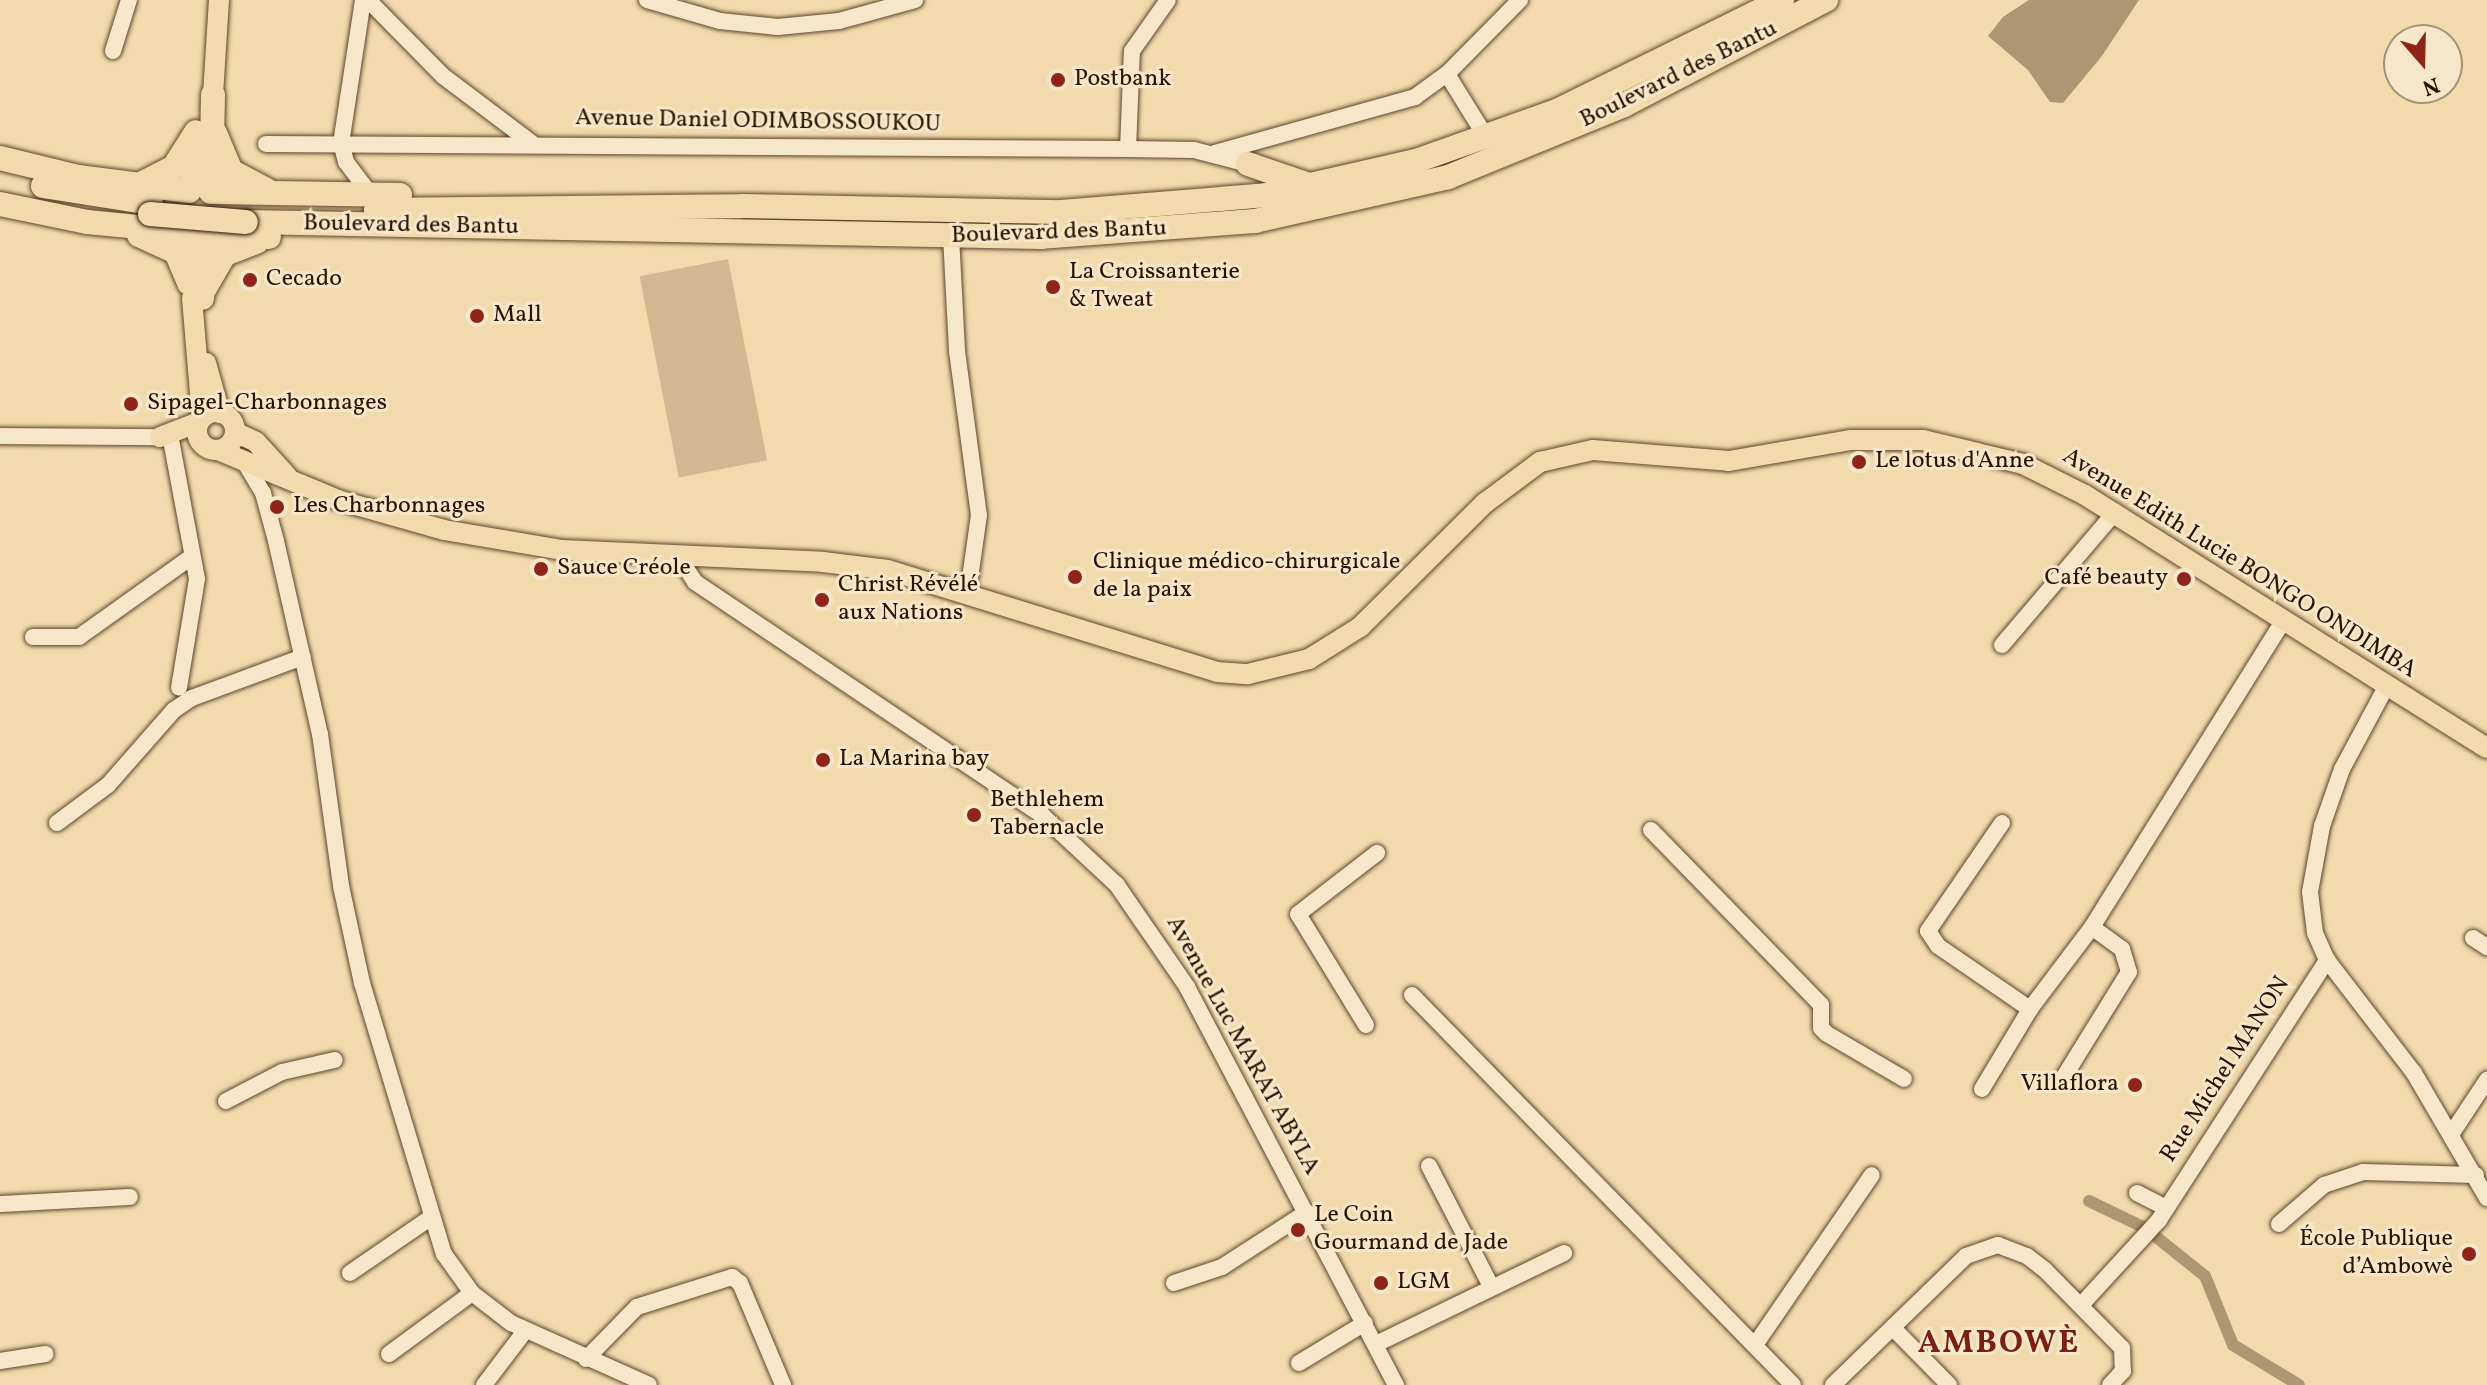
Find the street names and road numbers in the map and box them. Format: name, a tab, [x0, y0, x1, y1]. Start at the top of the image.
street label: Boulevard des Bantu	[1576, 15, 1782, 135]
street label: Avenue Daniel ODIMBOSSOUKOU	[575, 104, 941, 140]
street label: Boulevard des Bantu	[303, 210, 519, 242]
street label: Boulevard des Bantu	[951, 215, 1167, 251]
street label: Avenue Edith Lucie BONGO ONDIMBA	[2057, 443, 2421, 685]
street label: Avenue Luc MARAT ABYLA	[1159, 911, 1325, 1181]
street label: Rue Michel MANON	[2155, 972, 2297, 1168]

